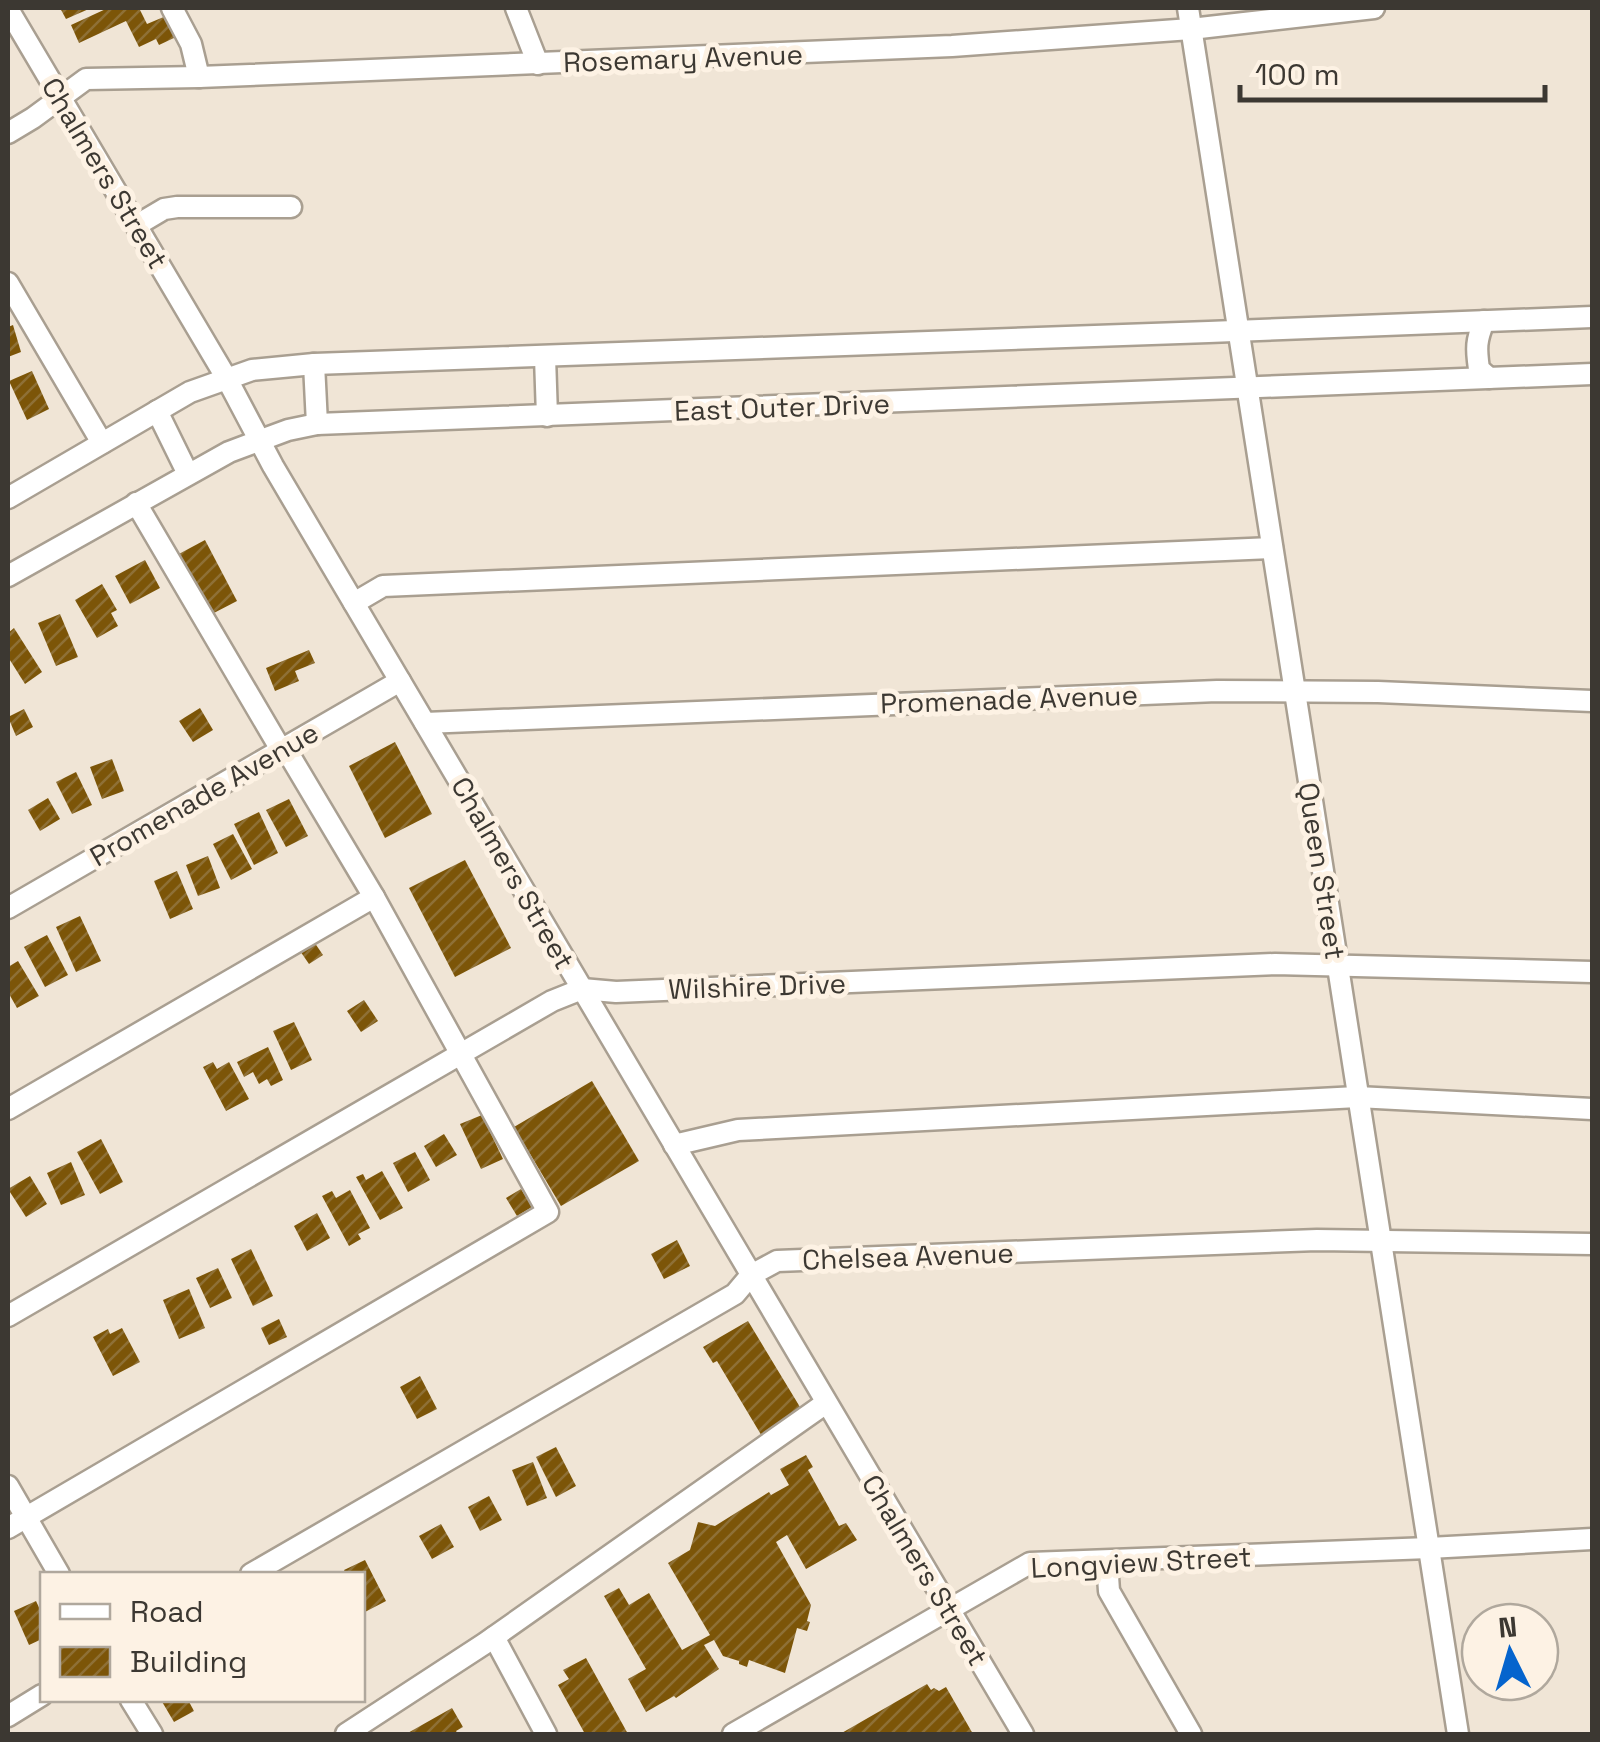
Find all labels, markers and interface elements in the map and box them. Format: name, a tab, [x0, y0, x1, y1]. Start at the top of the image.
street label: Rosemary Avenue	[562, 36, 804, 80]
scale bar	[1240, 40, 1545, 102]
text: 100 m	[1255, 55, 1340, 94]
street label: Chalmers Street	[34, 71, 176, 275]
street label: East Outer Drive	[673, 385, 891, 429]
street label: Promenade Avenue	[879, 677, 1139, 721]
street label: Promenade Avenue	[83, 714, 325, 874]
street label: Chalmers Street	[443, 770, 583, 976]
street label: Queen Street	[1290, 780, 1354, 962]
street label: Wilshire Drive	[667, 965, 847, 1007]
street label: Chelsea Avenue	[802, 1234, 1014, 1278]
street label: Chalmers Street	[854, 1468, 996, 1672]
street label: Longview Street	[1030, 1538, 1252, 1586]
legend	[40, 1572, 365, 1702]
text: Road	[130, 1592, 204, 1631]
north arrow	[1460, 1602, 1560, 1702]
text: N	[1497, 1608, 1519, 1646]
text: Building	[130, 1642, 247, 1681]

